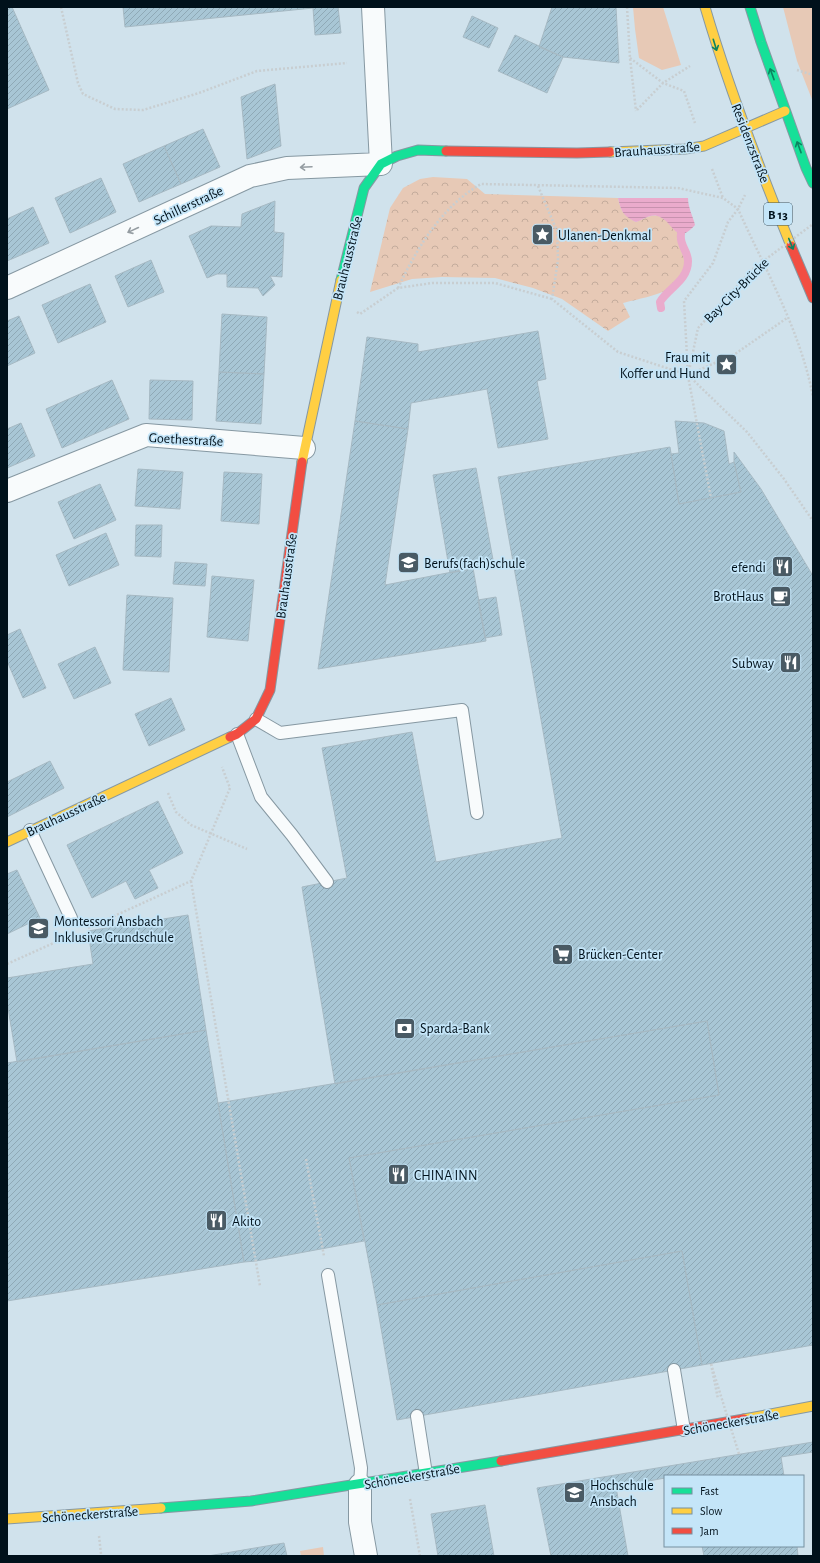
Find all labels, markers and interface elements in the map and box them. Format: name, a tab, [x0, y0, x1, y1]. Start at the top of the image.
one-way arrow	[712, 38, 719, 51]
one-way arrow	[768, 68, 775, 81]
street label: Residenzstraße	[729, 102, 772, 185]
street label: Brauhausstraße	[614, 140, 701, 160]
one-way arrow	[794, 142, 802, 154]
one-way arrow	[300, 164, 313, 171]
street label: Schillerstraße	[151, 184, 225, 228]
road number: B 13	[764, 203, 792, 225]
street label: Brauhausstraße	[331, 215, 365, 302]
place icon: Ulanen-Denkmal	[530, 222, 556, 248]
one-way arrow	[127, 227, 139, 234]
place label: Ulanen-Denkmal	[558, 229, 652, 243]
one-way arrow	[787, 237, 795, 249]
street label: Bay-City-Brücke	[702, 256, 772, 326]
place label: Frau mit Koffer und Hund	[620, 351, 711, 381]
place icon: Frau mit Koffer und Hund	[713, 352, 739, 378]
street label: Goethestraße	[148, 431, 223, 449]
street label: Brauhausstraße	[274, 533, 300, 620]
school or university icon: Berufs(fach)schule	[396, 550, 422, 576]
restaurant icon: efendi	[769, 554, 795, 580]
place label: Berufs(fach)schule	[424, 557, 525, 571]
place label: efendi	[731, 561, 766, 575]
cafe icon: BrotHaus	[767, 583, 793, 609]
place label: BrotHaus	[713, 590, 764, 604]
restaurant icon: Subway	[777, 650, 803, 676]
place label: Subway	[732, 657, 774, 671]
street label: Brauhausstraße	[24, 790, 108, 839]
place label: Montessori Ansbach Inklusive Grundschule	[54, 915, 174, 945]
school or university icon: Montessori Ansbach Inklusive Grundschule	[26, 916, 52, 942]
supermarket icon: Brücken-Center	[550, 941, 576, 967]
place label: Brücken-Center	[578, 948, 663, 962]
bank icon: Sparda-Bank	[391, 1015, 417, 1041]
place label: Sparda-Bank	[420, 1022, 490, 1036]
restaurant icon: CHINA INN	[385, 1162, 411, 1188]
place label: CHINA INN	[414, 1169, 477, 1183]
restaurant icon: Akito	[203, 1208, 229, 1234]
place label: Akito	[232, 1215, 261, 1229]
street label: Schöneckerstraße	[682, 1408, 780, 1438]
street label: Schöneckerstraße	[363, 1462, 461, 1492]
legend	[664, 1475, 804, 1547]
place label: Hochschule Ansbach	[590, 1479, 654, 1509]
school or university icon: Hochschule Ansbach	[562, 1480, 588, 1506]
text: Fast	[700, 1485, 719, 1497]
street label: Schöneckerstraße	[41, 1505, 139, 1525]
text: Slow	[700, 1505, 722, 1517]
text: Jam	[700, 1525, 719, 1537]

